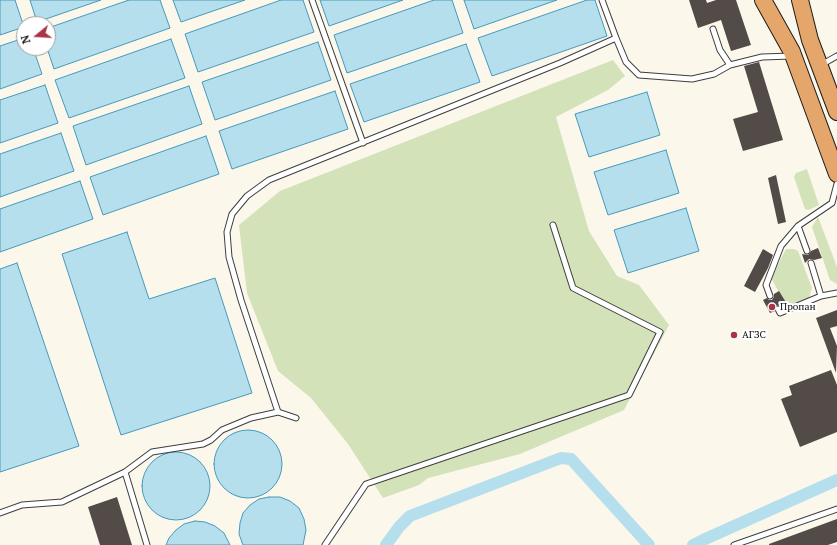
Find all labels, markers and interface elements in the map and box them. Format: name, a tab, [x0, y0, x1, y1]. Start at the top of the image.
north arrow	[16, 16, 56, 56]
text: N	[18, 33, 33, 46]
place label: Пропан	[780, 301, 816, 313]
marker: Пропан	[767, 302, 777, 312]
place label: АГЗС	[742, 329, 766, 341]
marker: АГЗС	[729, 330, 739, 340]

